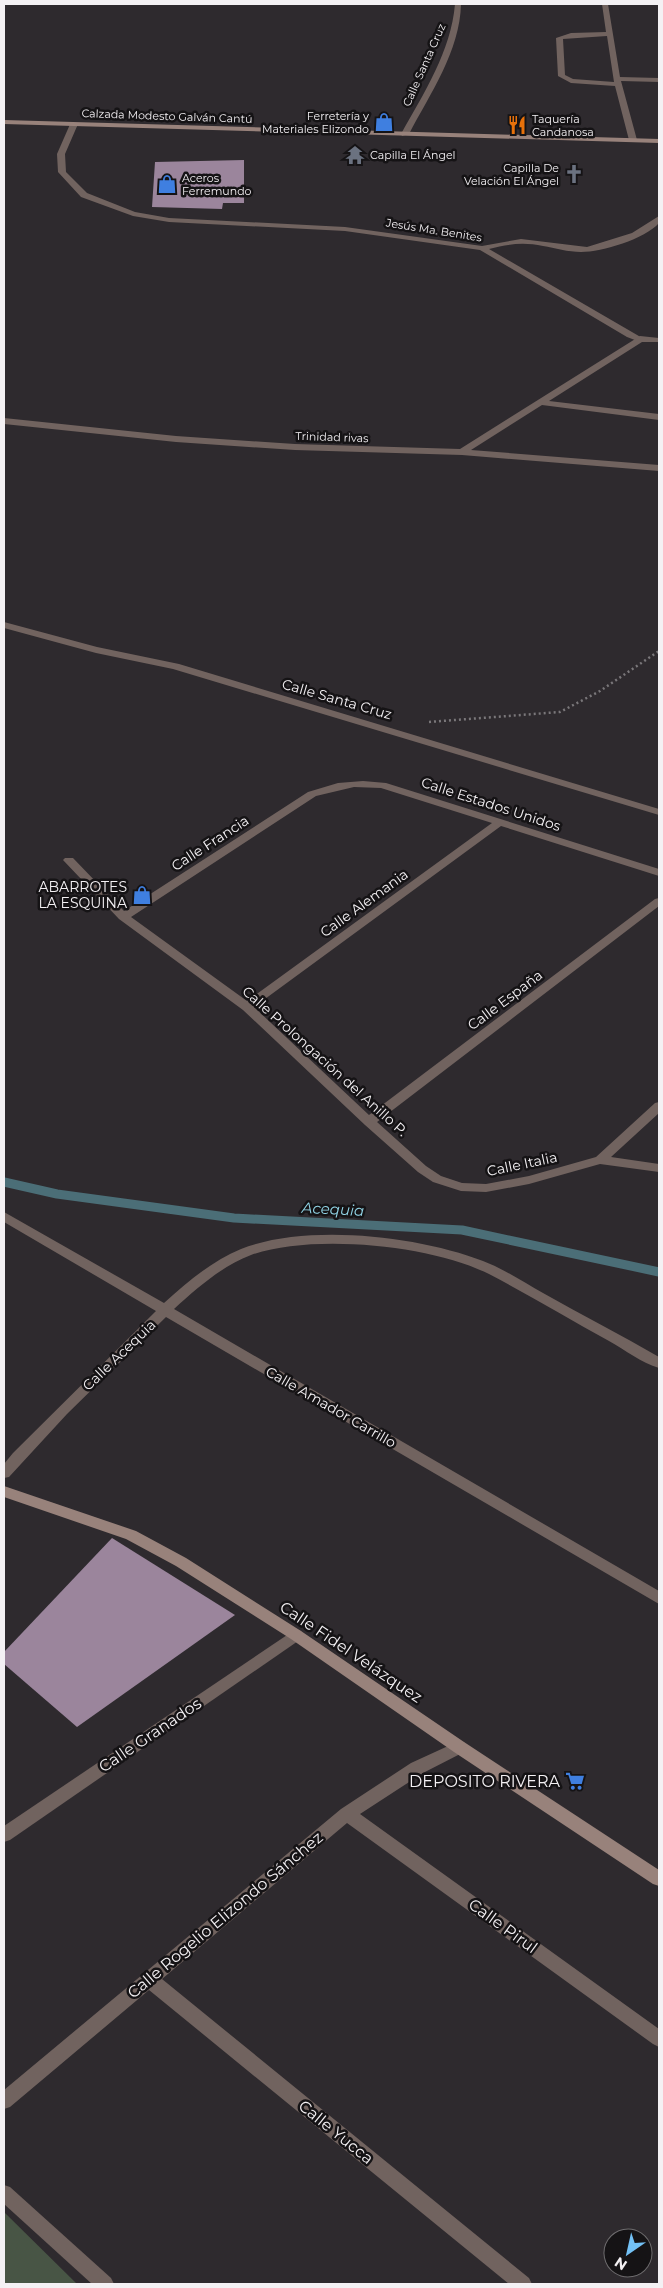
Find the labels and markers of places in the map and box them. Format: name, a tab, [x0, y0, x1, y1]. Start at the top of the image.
place label: Ferretería y Materiales Elizondo	[262, 109, 369, 136]
shop icon: Ferretería y Materiales Elizondo	[373, 111, 395, 133]
place label: Taquería Candanosa	[532, 112, 594, 139]
restaurant icon: Taquería Candanosa	[506, 114, 528, 136]
temple icon: Capilla El Ángel	[344, 144, 366, 166]
place label: Capilla El Ángel	[370, 148, 456, 162]
place label: Capilla De Velación El Ángel	[464, 161, 559, 188]
church icon: Capilla De Velación El Ángel	[563, 163, 585, 185]
place label: Aceros Ferremundo	[182, 171, 252, 198]
shop icon: Aceros Ferremundo	[156, 173, 178, 195]
place label: ABARROTES LA ESQUINA	[39, 878, 128, 912]
shop icon: ABARROTES LA ESQUINA	[131, 884, 153, 906]
supermarket icon: DEPOSITO RIVERA	[564, 1770, 586, 1792]
place label: DEPOSITO RIVERA	[409, 1772, 561, 1791]

